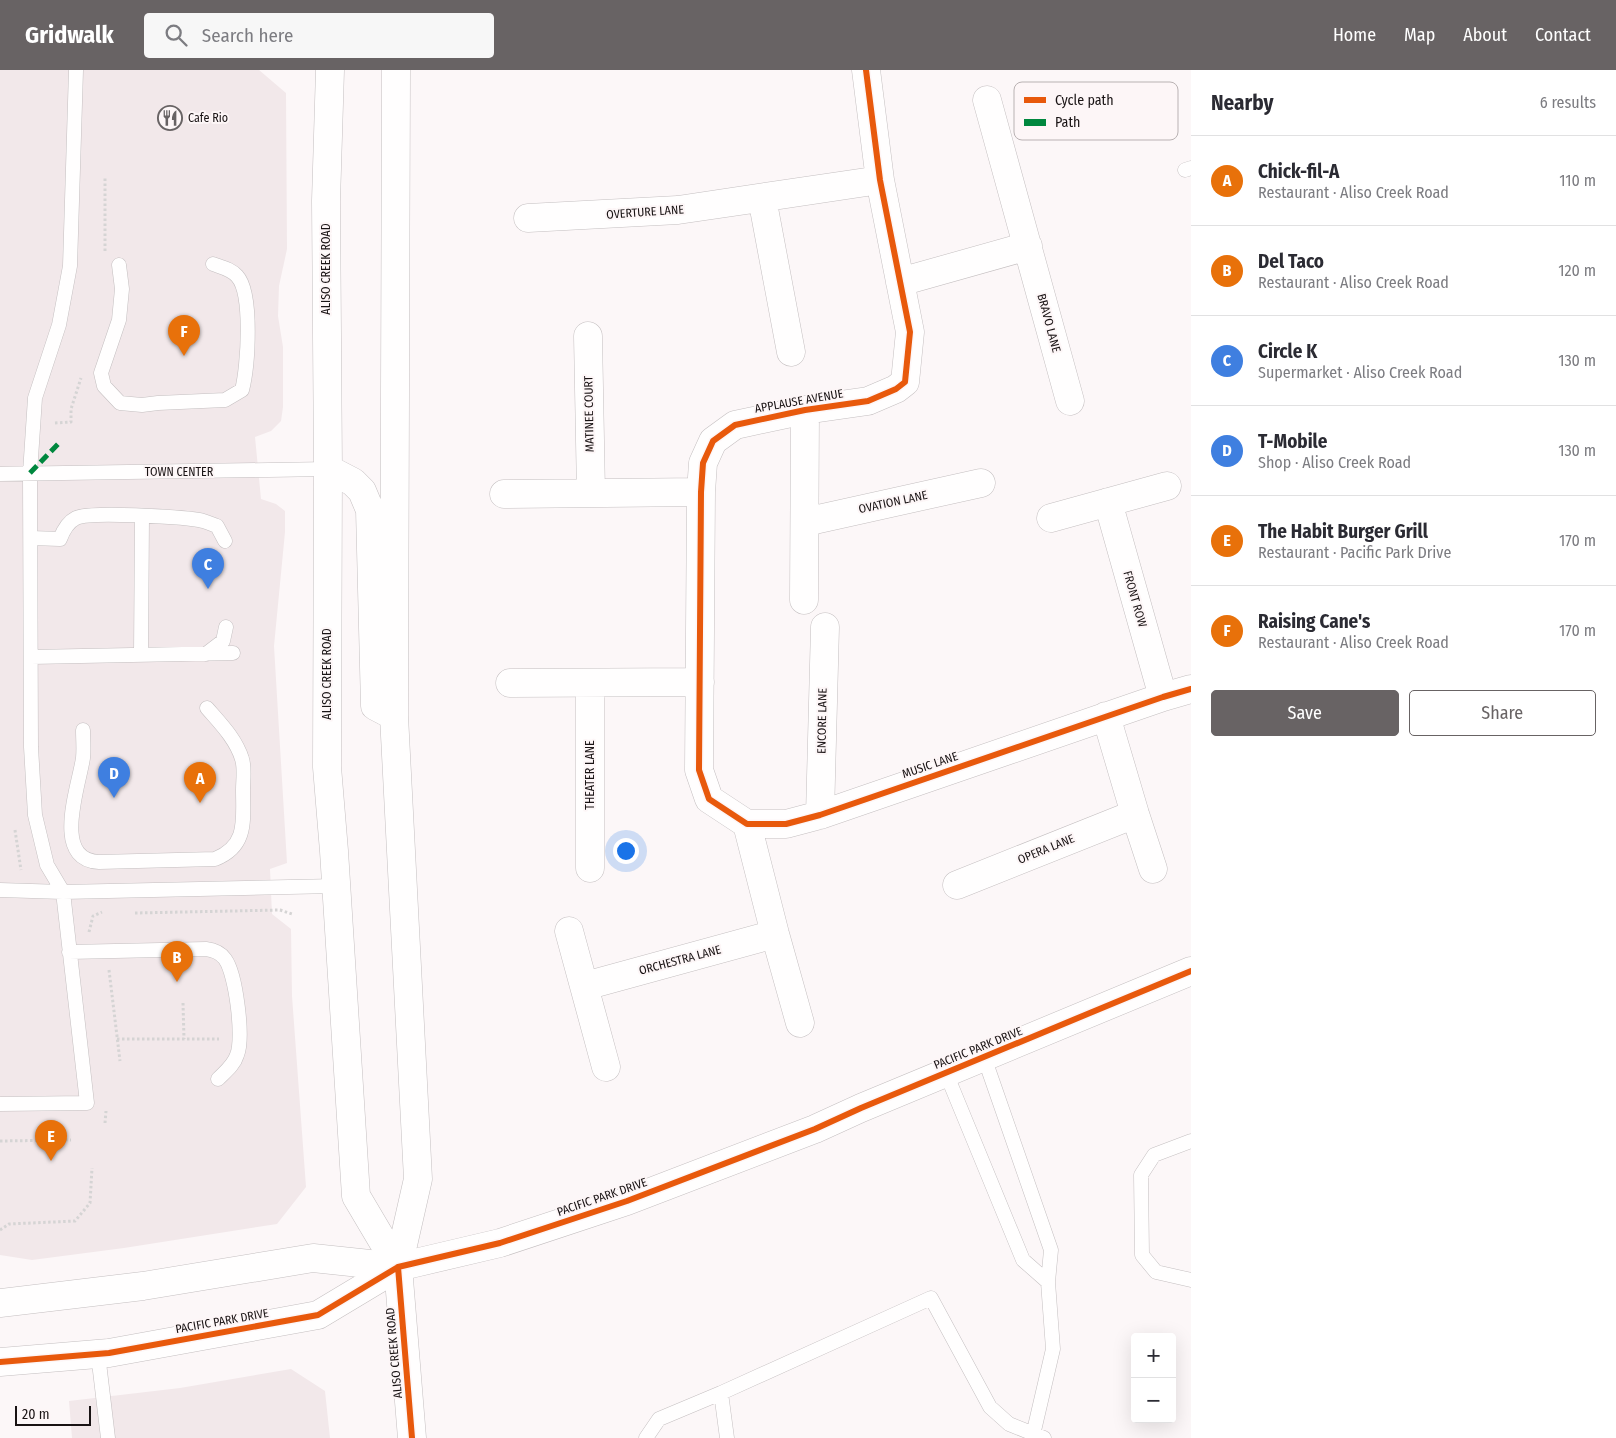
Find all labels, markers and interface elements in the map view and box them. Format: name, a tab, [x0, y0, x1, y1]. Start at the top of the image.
search box	[144, 13, 494, 58]
text: Gridwalk	[25, 21, 114, 49]
icon: search	[162, 21, 190, 49]
text: Search here	[202, 24, 293, 47]
text: Home	[1333, 24, 1376, 46]
text: Map	[1404, 24, 1435, 46]
text: About	[1463, 24, 1507, 46]
text: Contact	[1535, 24, 1591, 46]
legend	[1014, 82, 1178, 140]
text: Nearby	[1211, 90, 1273, 116]
text: Cycle path	[1055, 92, 1114, 109]
text: 6 results	[1540, 93, 1596, 112]
restaurant icon: Cafe Rio	[157, 105, 183, 131]
place label: Cafe Rio	[188, 111, 228, 125]
text: Path	[1055, 114, 1080, 131]
text: Chick-fil-A	[1258, 160, 1339, 183]
text: A	[1223, 171, 1231, 190]
text: 110 m	[1559, 171, 1596, 190]
text: Restaurant · Aliso Creek Road	[1258, 183, 1449, 202]
street label: OVERTURE LANE	[606, 202, 685, 222]
street label: ALISO CREEK ROAD	[319, 223, 333, 315]
text: Del Taco	[1258, 250, 1324, 273]
text: B	[1223, 261, 1231, 280]
text: 120 m	[1558, 261, 1596, 280]
text: Restaurant · Aliso Creek Road	[1258, 273, 1449, 292]
street label: BRAVO LANE	[1034, 292, 1064, 354]
pin: F	[168, 315, 200, 356]
text: Circle K	[1258, 340, 1317, 363]
text: C	[1223, 351, 1231, 370]
text: 130 m	[1558, 351, 1596, 370]
text: Supermarket · Aliso Creek Road	[1258, 363, 1462, 382]
street label: MATINEE COURT	[581, 375, 597, 452]
street label: APPLAUSE AVENUE	[754, 386, 845, 416]
text: T-Mobile	[1258, 430, 1327, 453]
text: D	[1222, 441, 1232, 460]
text: 130 m	[1558, 441, 1596, 460]
text: Shop · Aliso Creek Road	[1258, 453, 1411, 472]
street label: TOWN CENTER	[145, 465, 214, 479]
street label: OVATION LANE	[857, 488, 929, 516]
text: The Habit Burger Grill	[1258, 520, 1428, 543]
text: E	[1223, 531, 1231, 550]
text: 170 m	[1559, 531, 1596, 550]
text: Restaurant · Pacific Park Drive	[1258, 543, 1451, 562]
pin: C	[192, 548, 224, 589]
street label: FRONT ROW	[1120, 569, 1150, 629]
text: Raising Cane's	[1258, 610, 1370, 633]
text: F	[1223, 621, 1231, 640]
text: 170 m	[1559, 621, 1596, 640]
street label: ALISO CREEK ROAD	[320, 628, 334, 720]
text: Restaurant · Aliso Creek Road	[1258, 633, 1449, 652]
street label: ENCORE LANE	[814, 688, 830, 754]
button: Save	[1211, 690, 1399, 736]
button: Share	[1409, 690, 1596, 736]
street label: THEATER LANE	[583, 740, 597, 810]
street label: MUSIC LANE	[900, 749, 960, 781]
pin: D	[98, 757, 130, 798]
pin: A	[184, 762, 216, 803]
street label: OPERA LANE	[1016, 831, 1077, 867]
your location	[613, 838, 639, 864]
pin: B	[161, 941, 193, 982]
street label: ORCHESTRA LANE	[637, 942, 723, 978]
street label: PACIFIC PARK DRIVE	[932, 1024, 1025, 1072]
pin: E	[35, 1120, 67, 1161]
street label: PACIFIC PARK DRIVE	[555, 1175, 649, 1219]
street label: PACIFIC PARK DRIVE	[174, 1306, 270, 1336]
street label: ALISO CREEK ROAD	[383, 1307, 405, 1399]
map controls	[1131, 1333, 1176, 1423]
button: +	[1131, 1333, 1176, 1378]
button: −	[1131, 1378, 1176, 1423]
scale bar	[15, 1403, 91, 1426]
text: 20 m	[22, 1406, 50, 1423]

